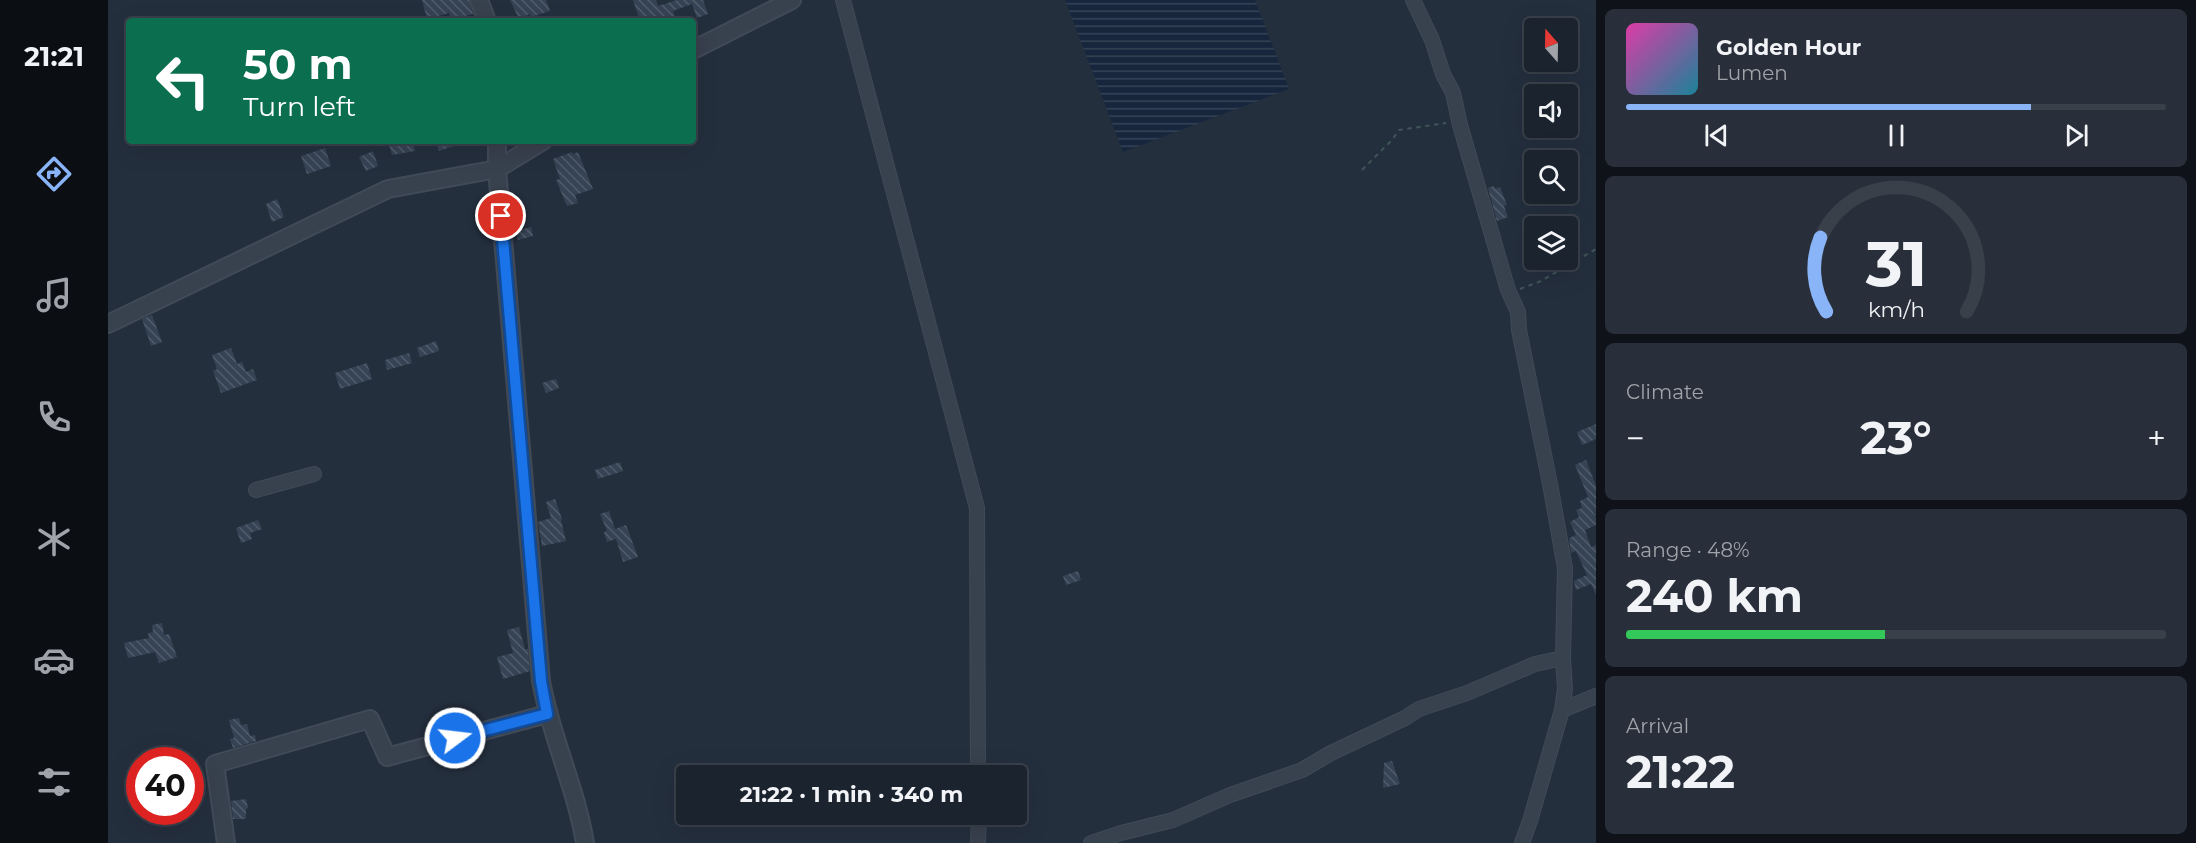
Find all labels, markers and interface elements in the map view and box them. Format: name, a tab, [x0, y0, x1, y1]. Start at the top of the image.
north arrow	[1524, 18, 1578, 72]
map controls	[1524, 18, 1578, 270]
text: Golden Hour	[1716, 34, 1861, 61]
text: 50 m	[243, 38, 352, 90]
text: 21:21	[24, 40, 84, 73]
icon: left	[144, 42, 222, 120]
text: Lumen	[1716, 61, 1788, 85]
button: sound	[1524, 84, 1578, 138]
text: Turn left	[243, 90, 356, 123]
icon: previous	[1700, 119, 1733, 152]
icon: pause	[1880, 119, 1913, 152]
icon: next	[2060, 119, 2093, 152]
button: search	[1524, 150, 1578, 204]
icon: directions	[33, 153, 75, 195]
pin	[475, 190, 526, 241]
icon: arrive	[484, 199, 517, 232]
button: layers	[1524, 216, 1578, 270]
text: 31	[1864, 226, 1927, 302]
icon: music	[33, 274, 75, 316]
text: km/h	[1867, 296, 1925, 322]
text: Climate	[1626, 380, 1704, 404]
icon: phone	[33, 396, 75, 438]
text: 23°	[1860, 410, 1932, 465]
text: −	[1626, 418, 1645, 458]
text: +	[2147, 418, 2166, 458]
icon: climate	[33, 518, 75, 560]
text: Range · 48%	[1626, 538, 1750, 562]
text: 240 km	[1626, 568, 1803, 623]
icon: car	[33, 639, 75, 681]
position arrow	[423, 706, 487, 770]
text: Arrival	[1626, 714, 1689, 738]
text: 21:22	[1626, 744, 1735, 799]
speed limit sign: 40	[126, 747, 204, 825]
icon: filters	[33, 761, 75, 803]
text: 21:22 · 1 min · 340 m	[740, 781, 963, 808]

